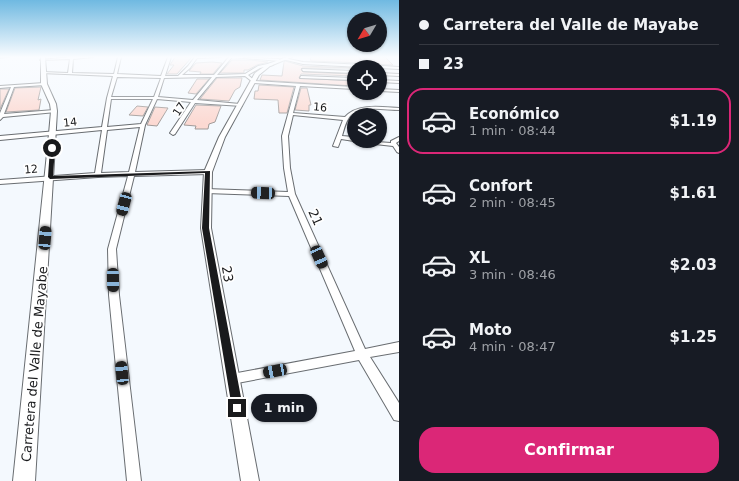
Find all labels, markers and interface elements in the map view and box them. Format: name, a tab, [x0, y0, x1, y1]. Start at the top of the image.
north arrow	[347, 12, 387, 52]
map controls	[347, 12, 387, 148]
text: Carretera del Valle de Mayabe	[443, 16, 699, 34]
text: 23	[443, 55, 464, 73]
button: locate	[347, 60, 387, 100]
street label: 17	[170, 100, 189, 119]
street label: 16	[312, 100, 327, 115]
icon: car	[421, 103, 457, 139]
text: Económico	[469, 105, 559, 123]
button: layers	[347, 108, 387, 148]
text: $1.19	[670, 112, 717, 130]
street label: 14	[62, 115, 78, 130]
text: 1 min · 08:44	[469, 123, 556, 138]
route start	[43, 139, 61, 157]
street label: 12	[24, 162, 39, 177]
icon: car	[421, 175, 457, 211]
text: Confort	[469, 177, 532, 195]
text: $1.61	[670, 184, 717, 202]
car	[251, 187, 275, 199]
car	[115, 191, 133, 217]
text: 2 min · 08:45	[469, 195, 556, 210]
street label: 21	[305, 207, 326, 228]
car	[38, 226, 52, 250]
car	[309, 244, 329, 270]
icon: car	[421, 247, 457, 283]
text: XL	[469, 249, 490, 267]
text: $2.03	[670, 256, 717, 274]
street label: 23	[219, 265, 236, 284]
street label: Carretera del Valle de Mayabe	[18, 266, 51, 463]
text: 3 min · 08:46	[469, 267, 556, 282]
car	[107, 268, 119, 292]
icon: car	[421, 319, 457, 355]
text: Moto	[469, 321, 512, 339]
text: $1.25	[670, 328, 717, 346]
text: 4 min · 08:47	[469, 339, 556, 354]
car	[115, 360, 129, 386]
car	[262, 363, 288, 379]
callout: 1 min	[251, 394, 317, 422]
route end	[228, 399, 246, 417]
text: 1 min	[264, 400, 304, 415]
button: Confirmar	[419, 427, 719, 473]

